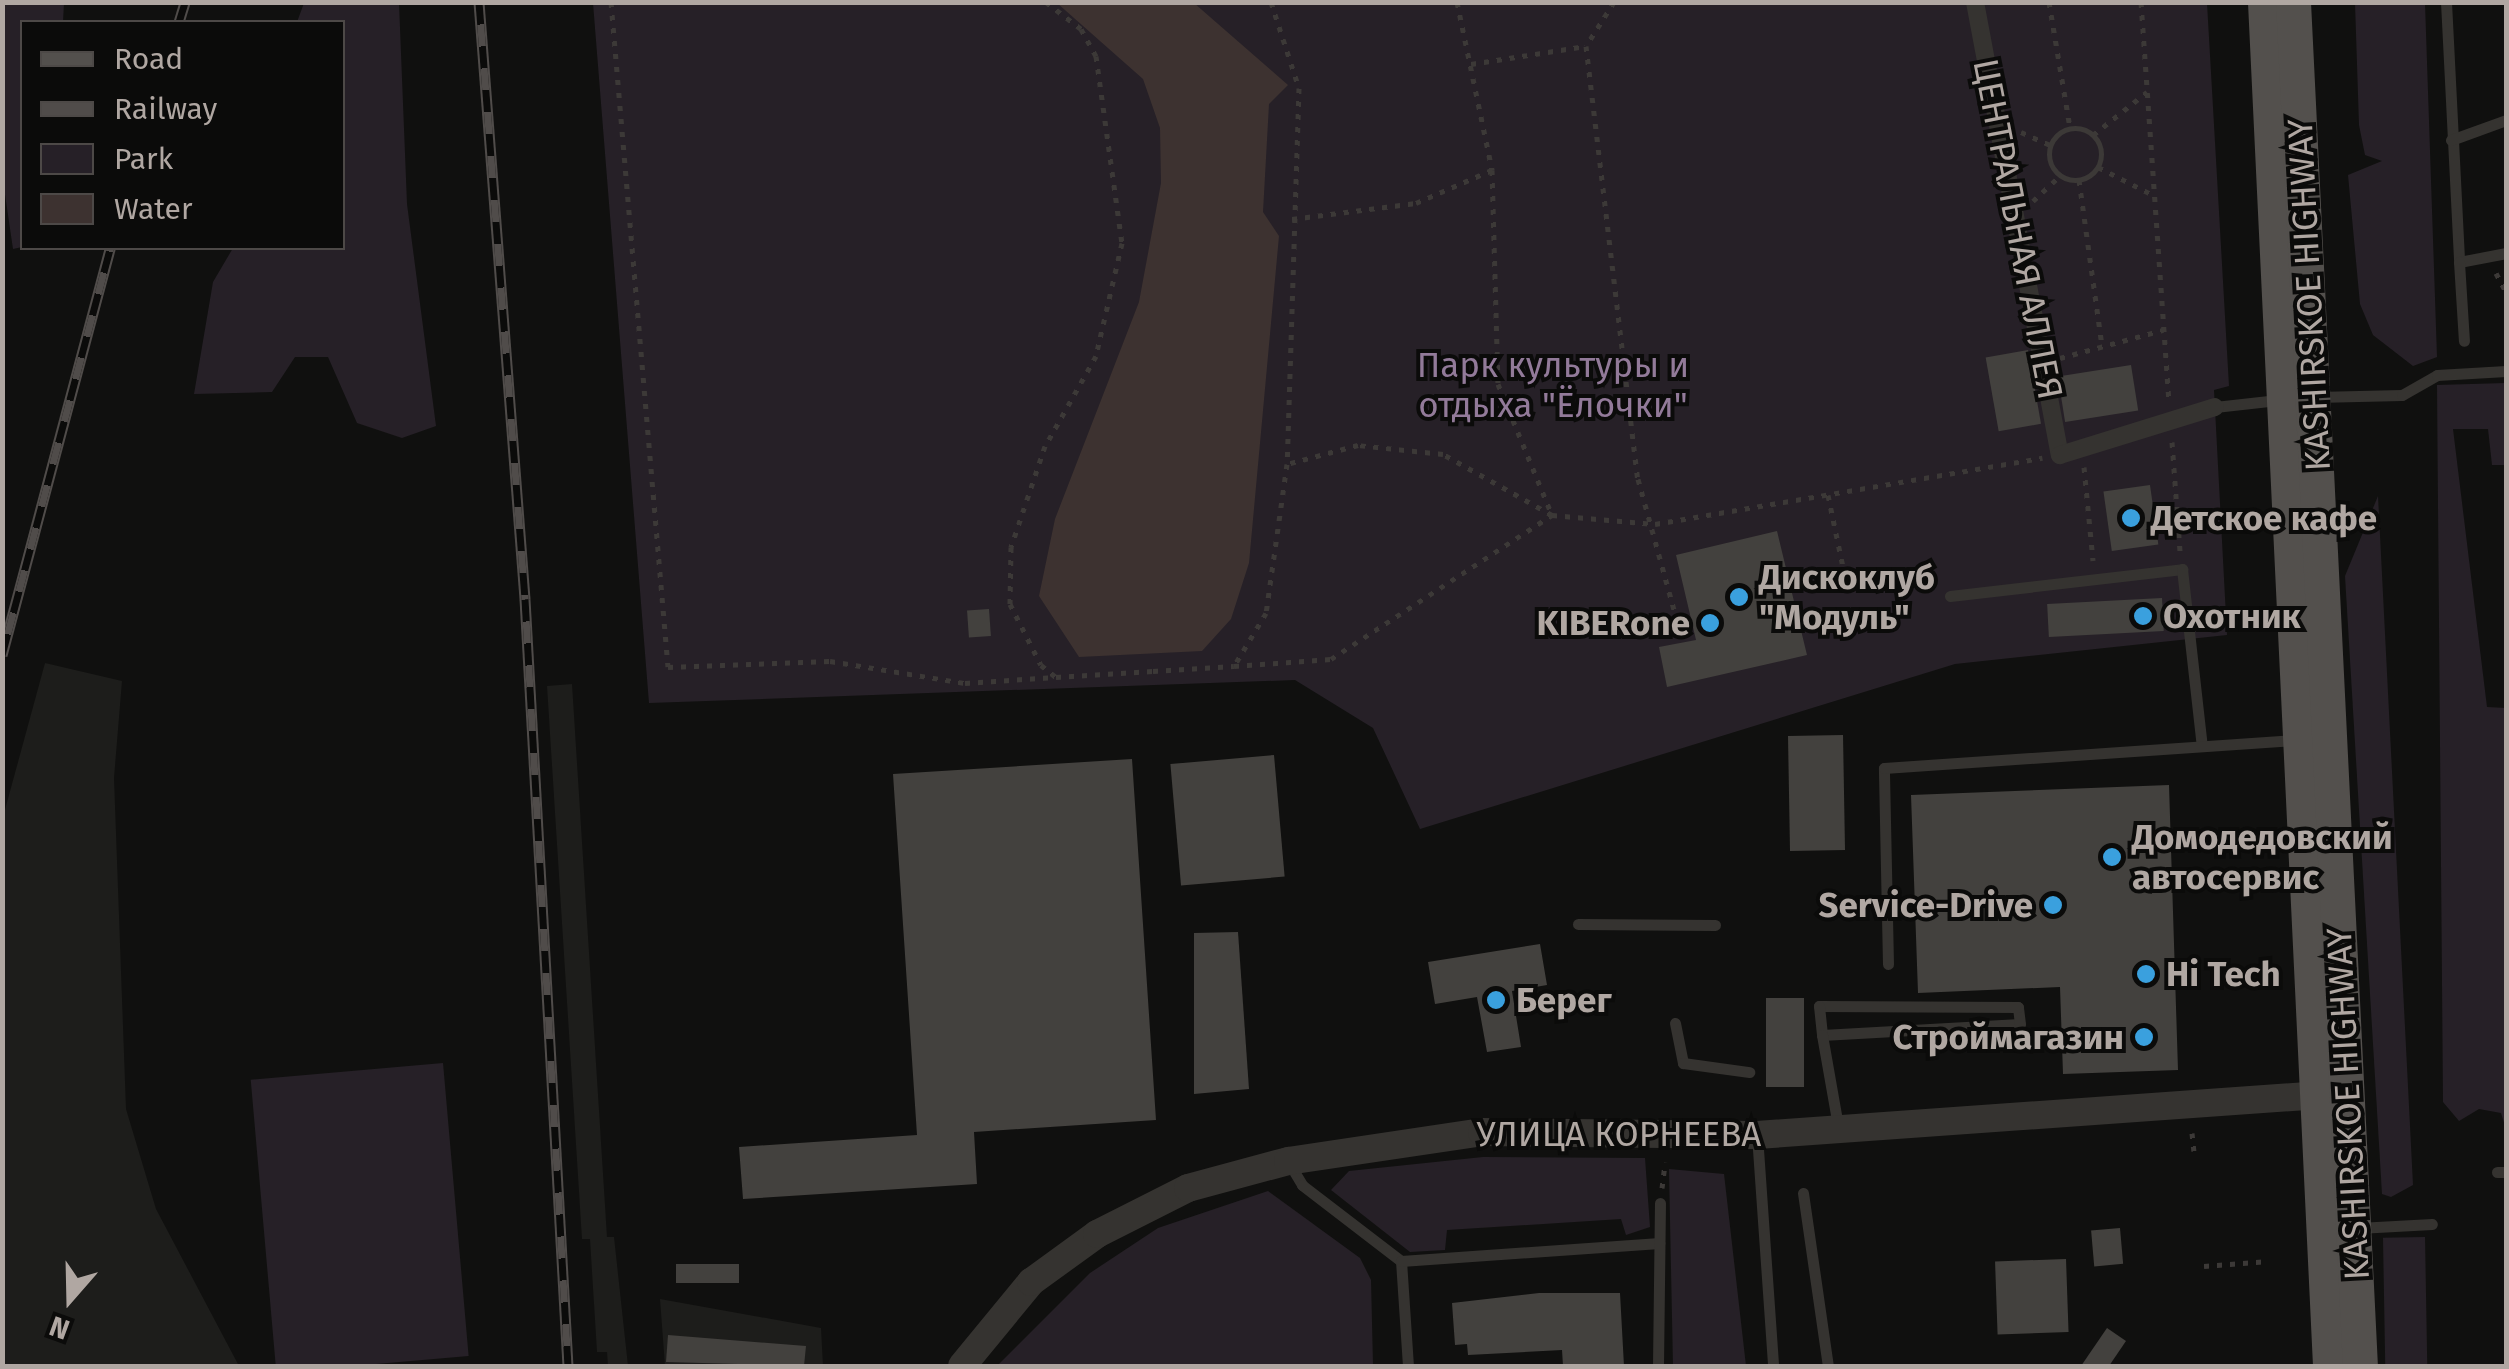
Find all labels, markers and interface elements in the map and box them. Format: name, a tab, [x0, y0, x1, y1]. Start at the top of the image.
legend	[20, 20, 345, 250]
text: Road	[114, 41, 183, 77]
street label: ЦЕНТРАЛЬНАЯ АЛЛЕЯ	[1964, 55, 2072, 403]
text: Railway	[114, 91, 217, 127]
street label: KASHIRSKOE HIGHWAY	[2279, 118, 2339, 472]
text: Park	[114, 141, 173, 177]
text: Water	[114, 191, 193, 227]
park label: Парк культуры и отдыха "Ёлочки"	[1417, 344, 1689, 426]
place label: Детское кафе	[2151, 497, 2377, 539]
marker: Детское кафе	[2120, 507, 2142, 529]
place label: Дискоклуб "Модуль"	[1759, 556, 1935, 638]
marker: Дискоклуб "Модуль"	[1728, 586, 1750, 608]
place label: Охотник	[2163, 595, 2301, 637]
place label: KIBERone	[1537, 602, 1690, 644]
marker: Охотник	[2132, 605, 2154, 627]
marker: KIBERone	[1699, 612, 1721, 634]
place label: Домодедовский автосервис	[2132, 816, 2393, 898]
marker: Домодедовский автосервис	[2101, 846, 2123, 868]
place label: Service-Drive	[1818, 884, 2033, 926]
marker: Service-Drive	[2042, 894, 2064, 916]
street label: KASHIRSKOE HIGHWAY	[2318, 927, 2378, 1281]
place label: Hi Tech	[2166, 953, 2281, 995]
marker: Hi Tech	[2135, 963, 2157, 985]
place label: Берег	[1516, 979, 1612, 1021]
marker: Берег	[1485, 989, 1507, 1011]
place label: Строймагазин	[1893, 1016, 2124, 1058]
marker: Строймагазин	[2133, 1026, 2155, 1048]
street label: УЛИЦА КОРНЕЕВА	[1477, 1113, 1761, 1155]
north arrow	[20, 1249, 120, 1349]
text: N	[45, 1309, 74, 1346]

